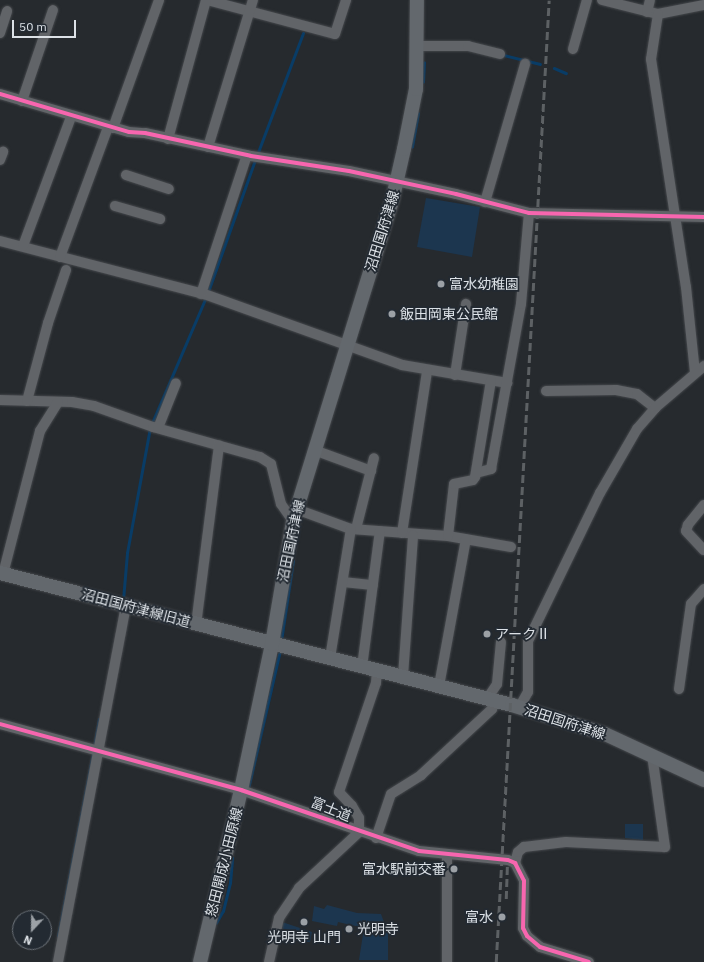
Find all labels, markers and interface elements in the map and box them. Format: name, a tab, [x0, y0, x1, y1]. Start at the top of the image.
scale bar	[14, 12, 78, 38]
text: 50 m	[19, 19, 47, 34]
street label: 沼田国府津線	[362, 188, 402, 274]
place label: 富水幼稚園	[449, 276, 519, 292]
marker: 富水幼稚園	[436, 279, 446, 289]
place label: 飯田岡東公民館	[400, 306, 498, 322]
marker: 飯田岡東公民館	[387, 309, 397, 319]
street label: 沼田国府津線	[274, 498, 308, 584]
street label: 沼田国府津線旧道	[80, 585, 192, 631]
place label: アークⅡ	[495, 626, 550, 642]
marker: アークⅡ	[482, 629, 492, 639]
street label: 沼田国府津線	[522, 701, 608, 743]
street label: 富士道	[308, 793, 354, 825]
street label: 怒田開成小田原線	[202, 806, 246, 918]
place label: 富水駅前交番	[362, 861, 446, 877]
marker: 富水駅前交番	[449, 864, 459, 874]
place label: 富水	[465, 909, 493, 925]
north arrow	[12, 910, 52, 950]
marker: 富水	[496, 911, 508, 923]
marker: 光明寺 山門	[299, 917, 309, 927]
place label: 光明寺	[357, 921, 399, 937]
marker: 光明寺	[344, 924, 354, 934]
place label: 光明寺 山門	[267, 929, 341, 945]
text: N	[22, 932, 34, 948]

